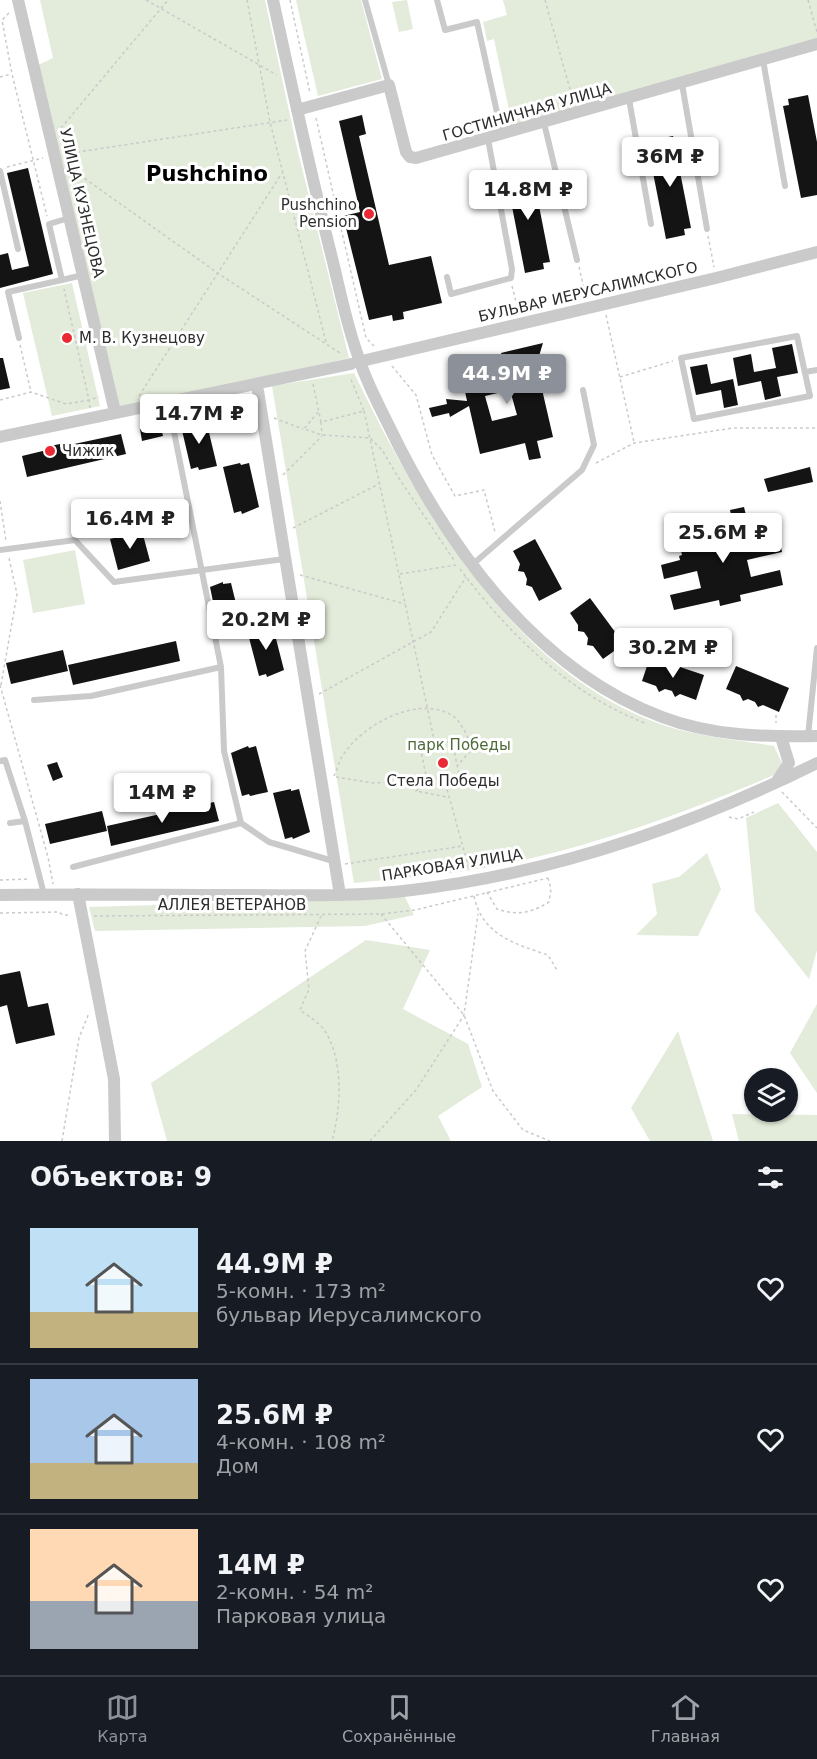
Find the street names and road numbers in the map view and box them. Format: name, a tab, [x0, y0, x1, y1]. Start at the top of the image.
street label: ГОСТИНИЧНАЯ УЛИЦА	[440, 79, 614, 145]
street label: УЛИЦА КУЗНЕЦОВА	[56, 127, 108, 280]
street label: БУЛЬВАР ИЕРУСАЛИМСКОГО	[477, 258, 699, 326]
street label: ПАРКОВАЯ УЛИЦА	[380, 845, 524, 885]
street label: АЛЛЕЯ ВЕТЕРАНОВ	[158, 896, 306, 914]

